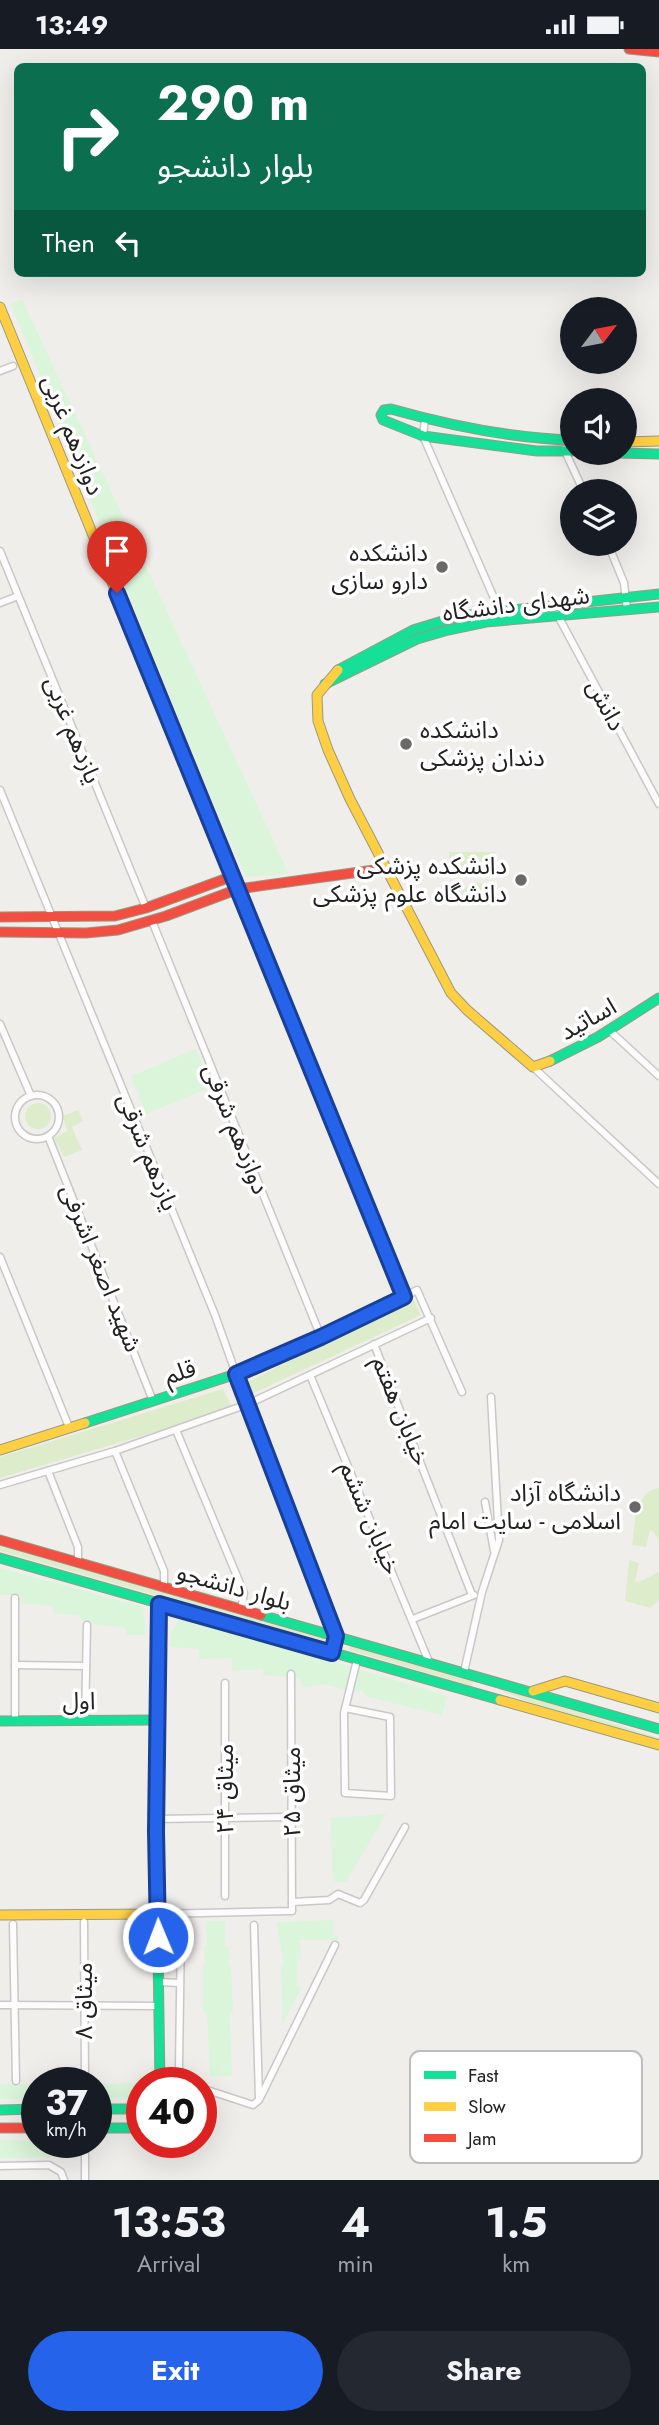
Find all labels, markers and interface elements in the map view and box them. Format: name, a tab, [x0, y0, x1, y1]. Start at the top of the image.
text: 13:49	[35, 6, 108, 44]
text: 290 m	[157, 68, 309, 138]
icon: right	[42, 91, 133, 182]
text: بلوار دانشجو	[157, 143, 313, 189]
text: Then	[42, 224, 95, 262]
icon: left	[109, 224, 147, 262]
north arrow	[560, 297, 637, 375]
map controls	[560, 297, 637, 556]
street label: دوازدهم غربی	[33, 369, 113, 500]
button: sound	[560, 388, 637, 465]
button: layers	[560, 479, 637, 556]
pin	[87, 521, 147, 593]
icon: arrive	[98, 532, 136, 570]
place label: دانشکده دارو سازی	[331, 535, 428, 598]
marker: دانشکده دارو سازی	[434, 559, 450, 575]
street label: شهدای دانشگاه	[440, 577, 591, 630]
street label: یازدهم غربی	[36, 671, 111, 789]
street label: دانش	[578, 673, 635, 737]
place label: دانشکده دندان پزشکی	[420, 712, 545, 775]
marker: دانشکده دندان پزشکی	[398, 736, 414, 752]
place label: دانشکده پزشکی دانشگاه علوم پزشکی	[313, 848, 507, 912]
marker: دانشکده پزشکی دانشگاه علوم پزشکی	[513, 872, 529, 888]
street label: اساتید	[553, 989, 623, 1049]
street label: دوازدهم شرقی	[194, 1058, 279, 1199]
street label: یازدهم شرقی	[109, 1088, 188, 1216]
street label: شهید اصغر اشرفی	[52, 1179, 151, 1357]
street label: قلم	[159, 1350, 200, 1393]
street label: خیابان هفتم	[364, 1351, 439, 1471]
street label: خیابان ششم	[331, 1456, 410, 1580]
place label: دانشگاه آزاد اسلامی - سایت امام	[429, 1475, 621, 1539]
marker: دانشگاه آزاد اسلامی - سایت امام	[627, 1499, 643, 1515]
street label: بلوار دانشجو	[173, 1554, 295, 1620]
street label: اول	[62, 1683, 96, 1718]
street label: میثاق ۲۴	[207, 1744, 242, 1834]
street label: میثاق ۲۵	[274, 1747, 309, 1837]
position arrow	[121, 1900, 195, 1974]
street label: میثاق ۸	[66, 1963, 101, 2040]
legend	[410, 2051, 642, 2163]
text: Fast	[468, 2062, 499, 2089]
speed limit sign: 40	[126, 2067, 217, 2158]
text: 37	[45, 2078, 88, 2128]
text: Slow	[468, 2093, 506, 2120]
text: km/h	[46, 2117, 87, 2143]
text: Jam	[465, 2125, 497, 2152]
text: 13:53	[112, 2192, 226, 2253]
text: 4	[341, 2192, 370, 2253]
text: 1.5	[485, 2192, 547, 2253]
text: Arrival	[137, 2247, 200, 2281]
text: min	[338, 2247, 374, 2281]
text: km	[502, 2247, 530, 2281]
button: Exit	[28, 2331, 323, 2411]
button: Share	[337, 2331, 631, 2411]

